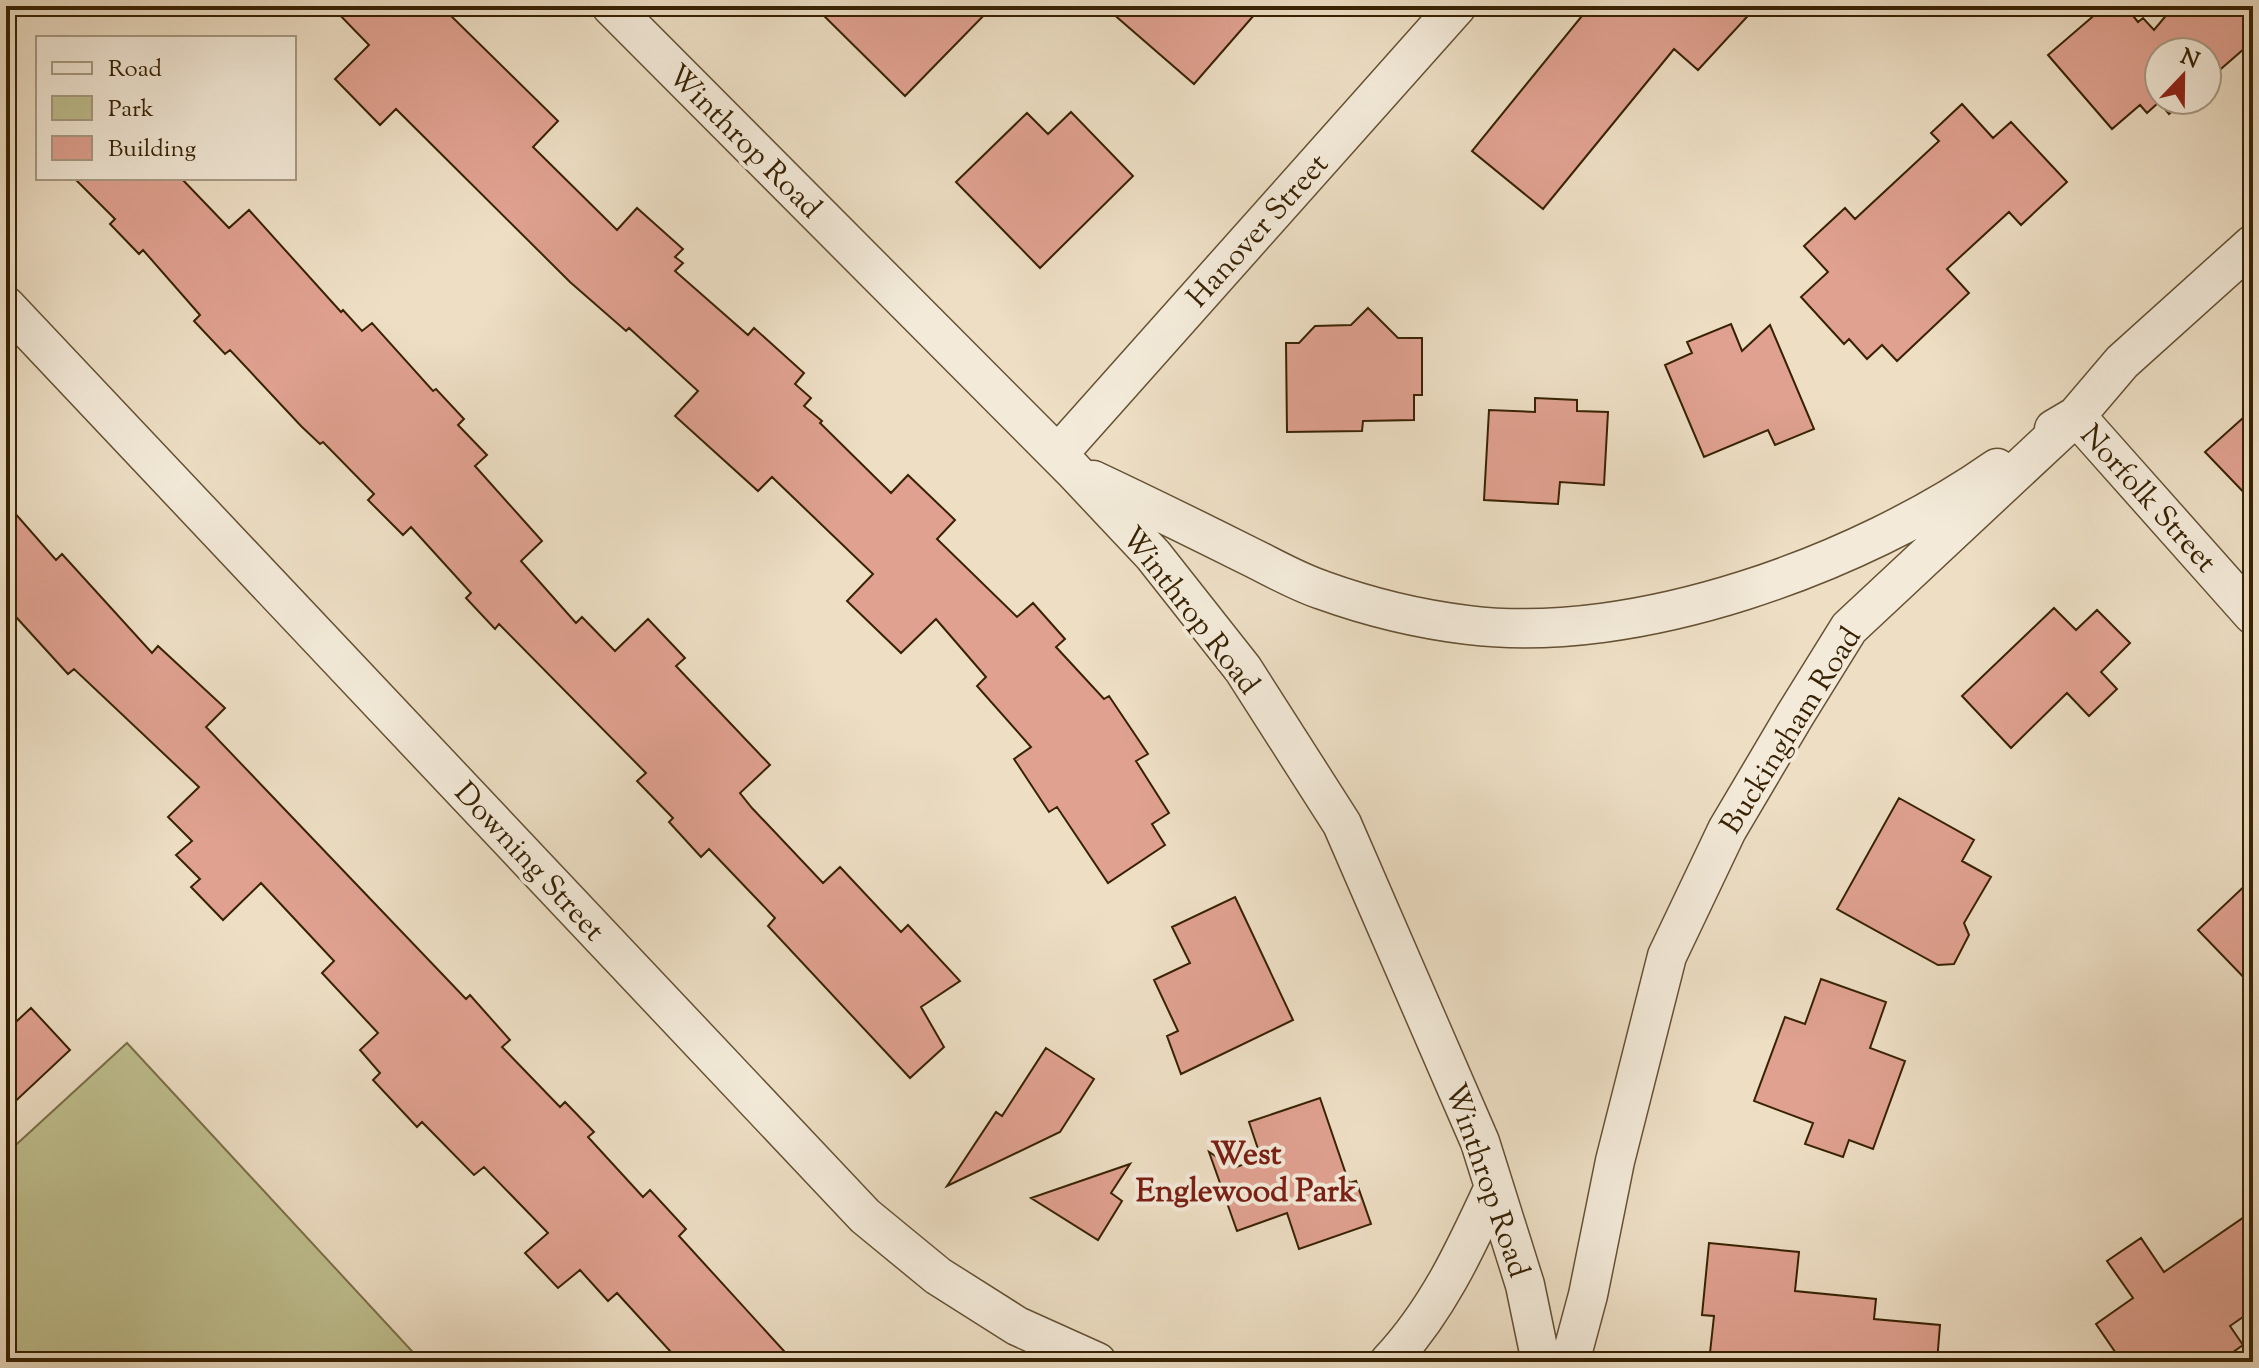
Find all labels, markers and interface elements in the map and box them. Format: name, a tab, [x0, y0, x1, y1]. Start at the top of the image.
legend	[36, 36, 296, 180]
north arrow	[2143, 36, 2223, 116]
text: N	[2175, 42, 2204, 79]
text: Road	[108, 53, 162, 87]
street label: Winthrop Road	[656, 56, 830, 230]
text: Park	[108, 93, 154, 127]
text: Building	[108, 133, 197, 167]
street label: Hanover Street	[1178, 145, 1340, 318]
street label: Norfolk Street	[2069, 416, 2225, 583]
street label: Winthrop Road	[1110, 518, 1268, 705]
street label: Buckingham Road	[1711, 620, 1873, 843]
street label: Downing Street	[443, 773, 613, 952]
street label: Winthrop Road	[1432, 1078, 1539, 1284]
district label: West Englewood Park	[1136, 1133, 1357, 1216]

